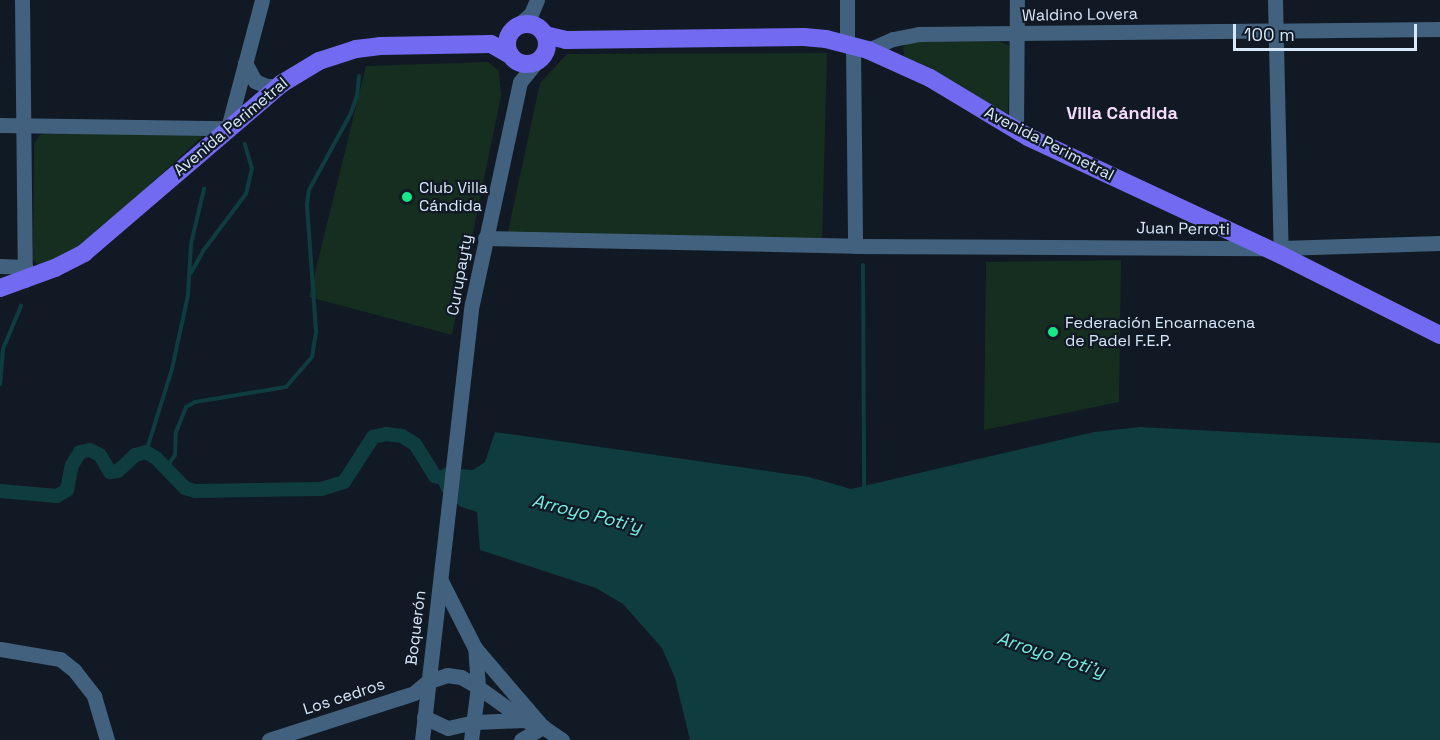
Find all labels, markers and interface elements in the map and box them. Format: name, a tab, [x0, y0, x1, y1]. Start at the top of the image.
street label: Waldino Lovera	[1022, 4, 1138, 26]
scale bar	[1236, 12, 1420, 50]
text: 100 m	[1244, 23, 1295, 46]
street label: Avenida Perimetral	[170, 74, 292, 180]
district label: Villa Cándida	[1066, 102, 1178, 124]
street label: Avenida Perimetral	[981, 103, 1117, 185]
place label: Club Villa Cándida	[419, 178, 488, 216]
marker: Club Villa Cándida	[400, 190, 414, 204]
street label: Juan Perroti	[1136, 219, 1230, 239]
street label: Curupayty	[443, 233, 477, 317]
place label: Federación Encarnacena de Padel F.E.P.	[1065, 313, 1255, 351]
marker: Federación Encarnacena de Padel F.E.P.	[1046, 325, 1060, 339]
water label: Arroyo Poti'y	[530, 490, 644, 538]
street label: Boquerón	[402, 589, 430, 667]
water label: Arroyo Poti'y	[994, 627, 1108, 683]
street label: Los cedros	[301, 675, 387, 719]

